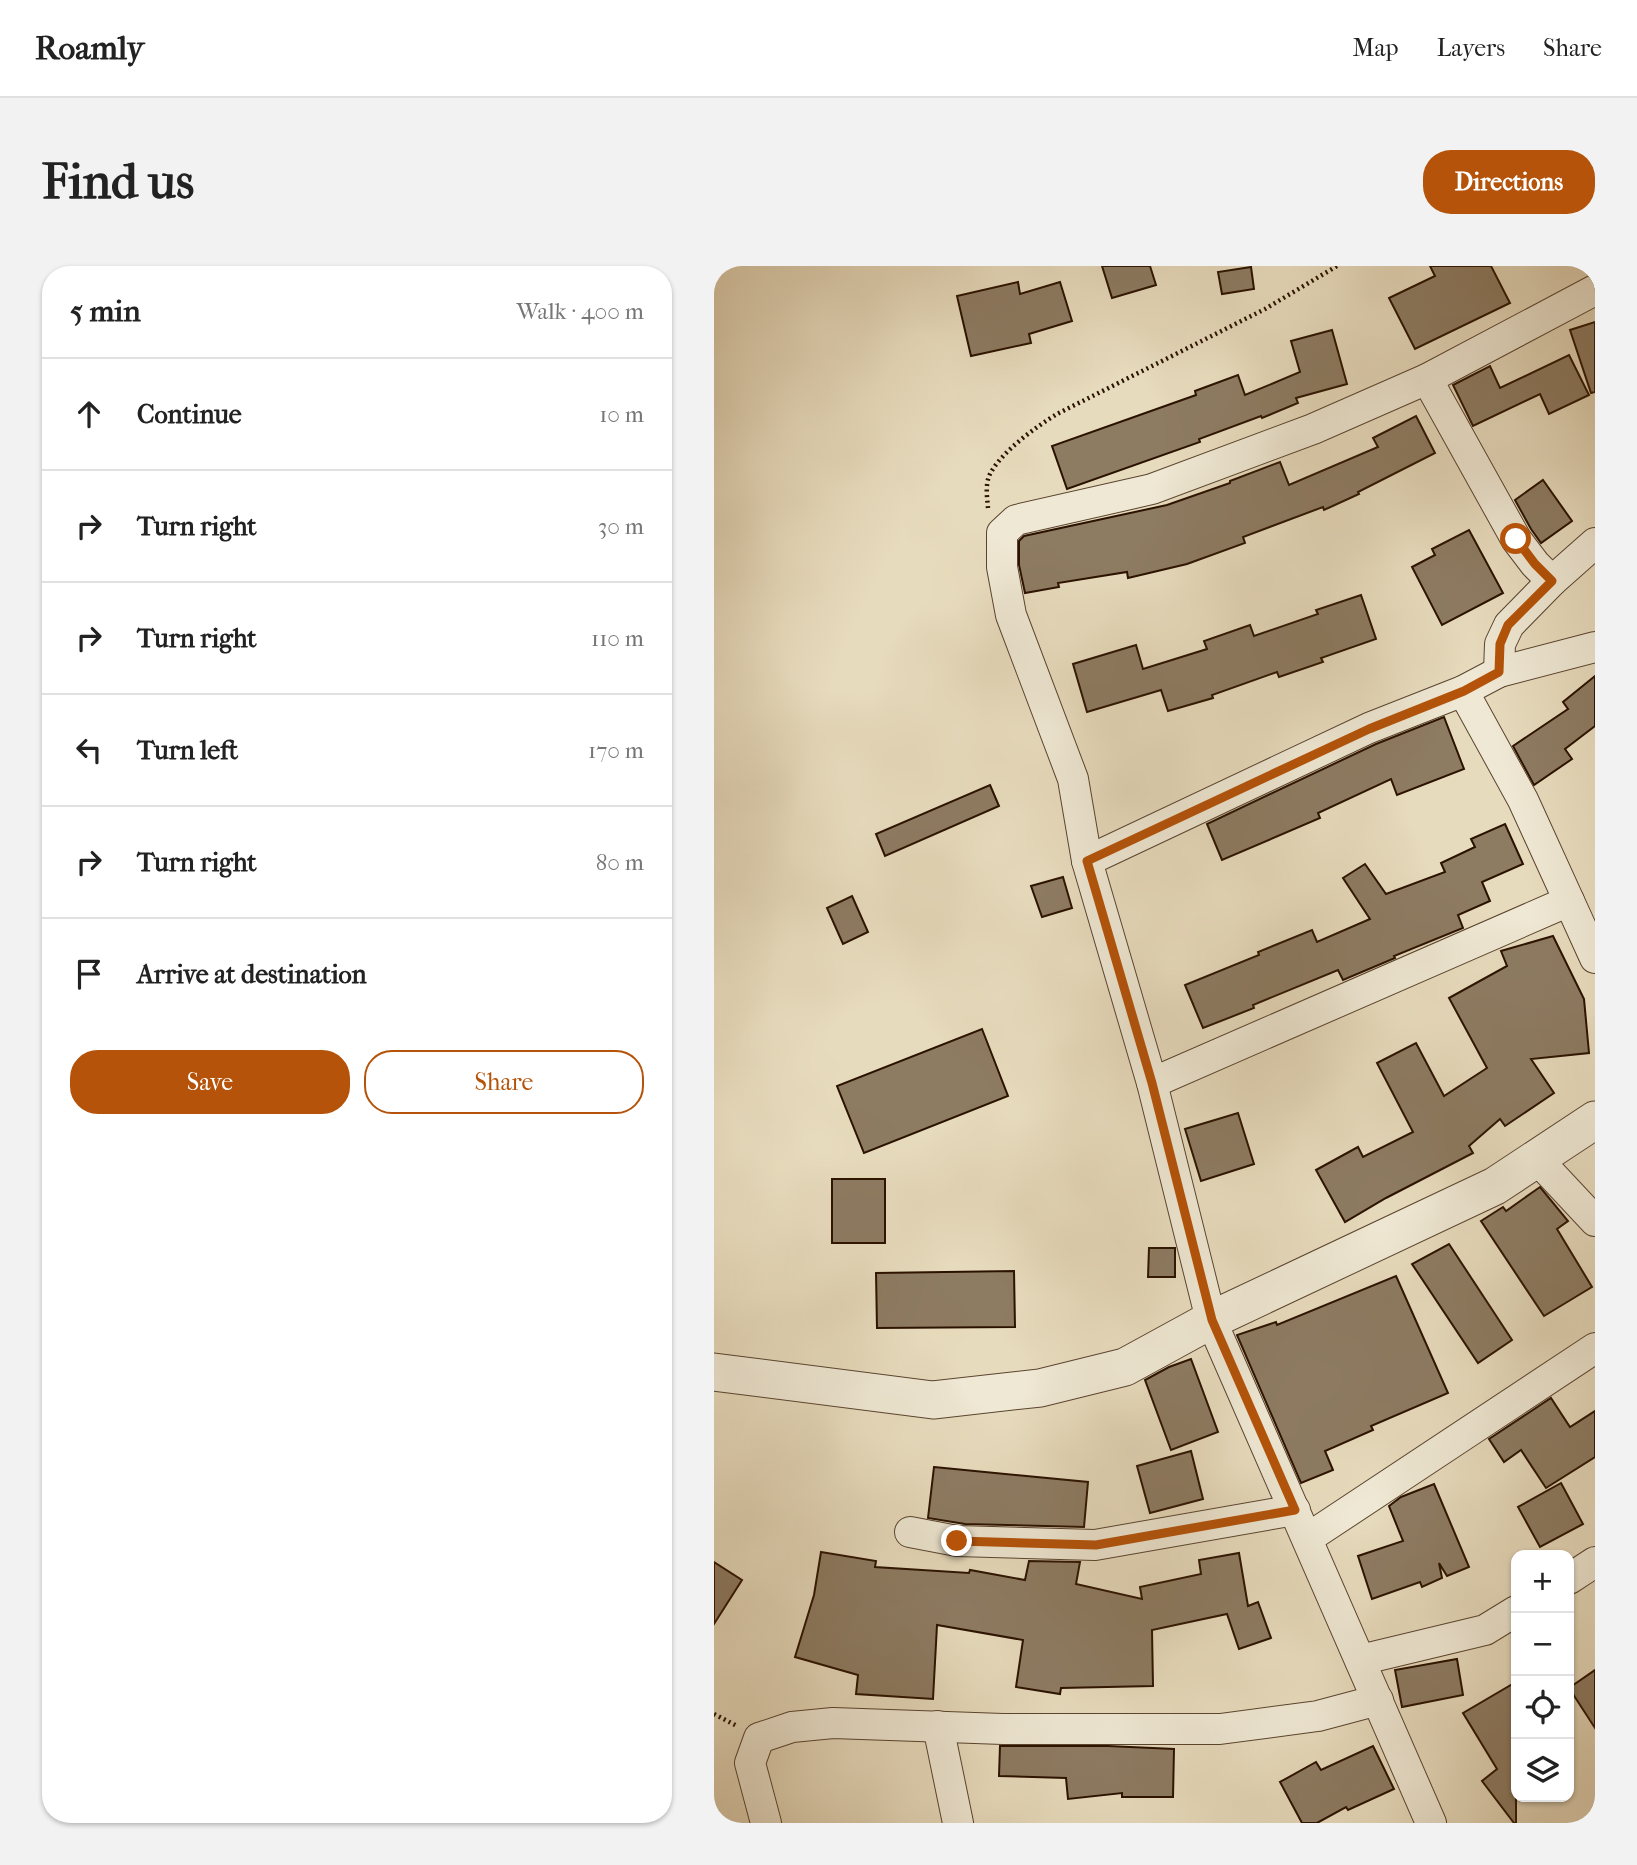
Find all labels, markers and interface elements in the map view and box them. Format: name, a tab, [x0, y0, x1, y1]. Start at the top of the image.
text: Roamly	[35, 29, 144, 68]
text: Map	[1353, 34, 1399, 62]
text: Layers	[1437, 34, 1505, 62]
text: Share	[1543, 34, 1602, 62]
button: Directions	[1423, 150, 1595, 214]
text: Find us	[42, 153, 194, 211]
text: 5 min	[70, 294, 141, 329]
text: Walk · 400 m	[517, 298, 644, 325]
icon: ahead	[70, 395, 108, 433]
text: Continue	[137, 399, 242, 430]
text: 10 m	[599, 401, 644, 428]
icon: right	[70, 507, 108, 545]
text: Turn right	[137, 511, 257, 542]
text: 30 m	[598, 513, 644, 540]
route start	[1500, 523, 1531, 554]
icon: right	[70, 619, 108, 657]
text: Turn right	[137, 623, 257, 654]
text: 110 m	[591, 625, 644, 652]
icon: left	[70, 731, 108, 769]
text: Turn left	[137, 735, 238, 766]
text: 170 m	[588, 737, 644, 764]
icon: right	[70, 843, 108, 881]
text: Turn right	[137, 847, 257, 878]
text: 80 m	[596, 849, 644, 876]
icon: arrive	[70, 955, 108, 993]
text: Arrive at destination	[137, 959, 367, 990]
button: Save	[70, 1050, 350, 1114]
button: Share	[364, 1050, 644, 1114]
route end	[941, 1525, 972, 1556]
map controls	[1511, 1550, 1574, 1802]
button: +	[1511, 1550, 1574, 1613]
button: −	[1511, 1613, 1574, 1676]
button: locate	[1511, 1676, 1574, 1739]
button: layers	[1511, 1739, 1574, 1802]

